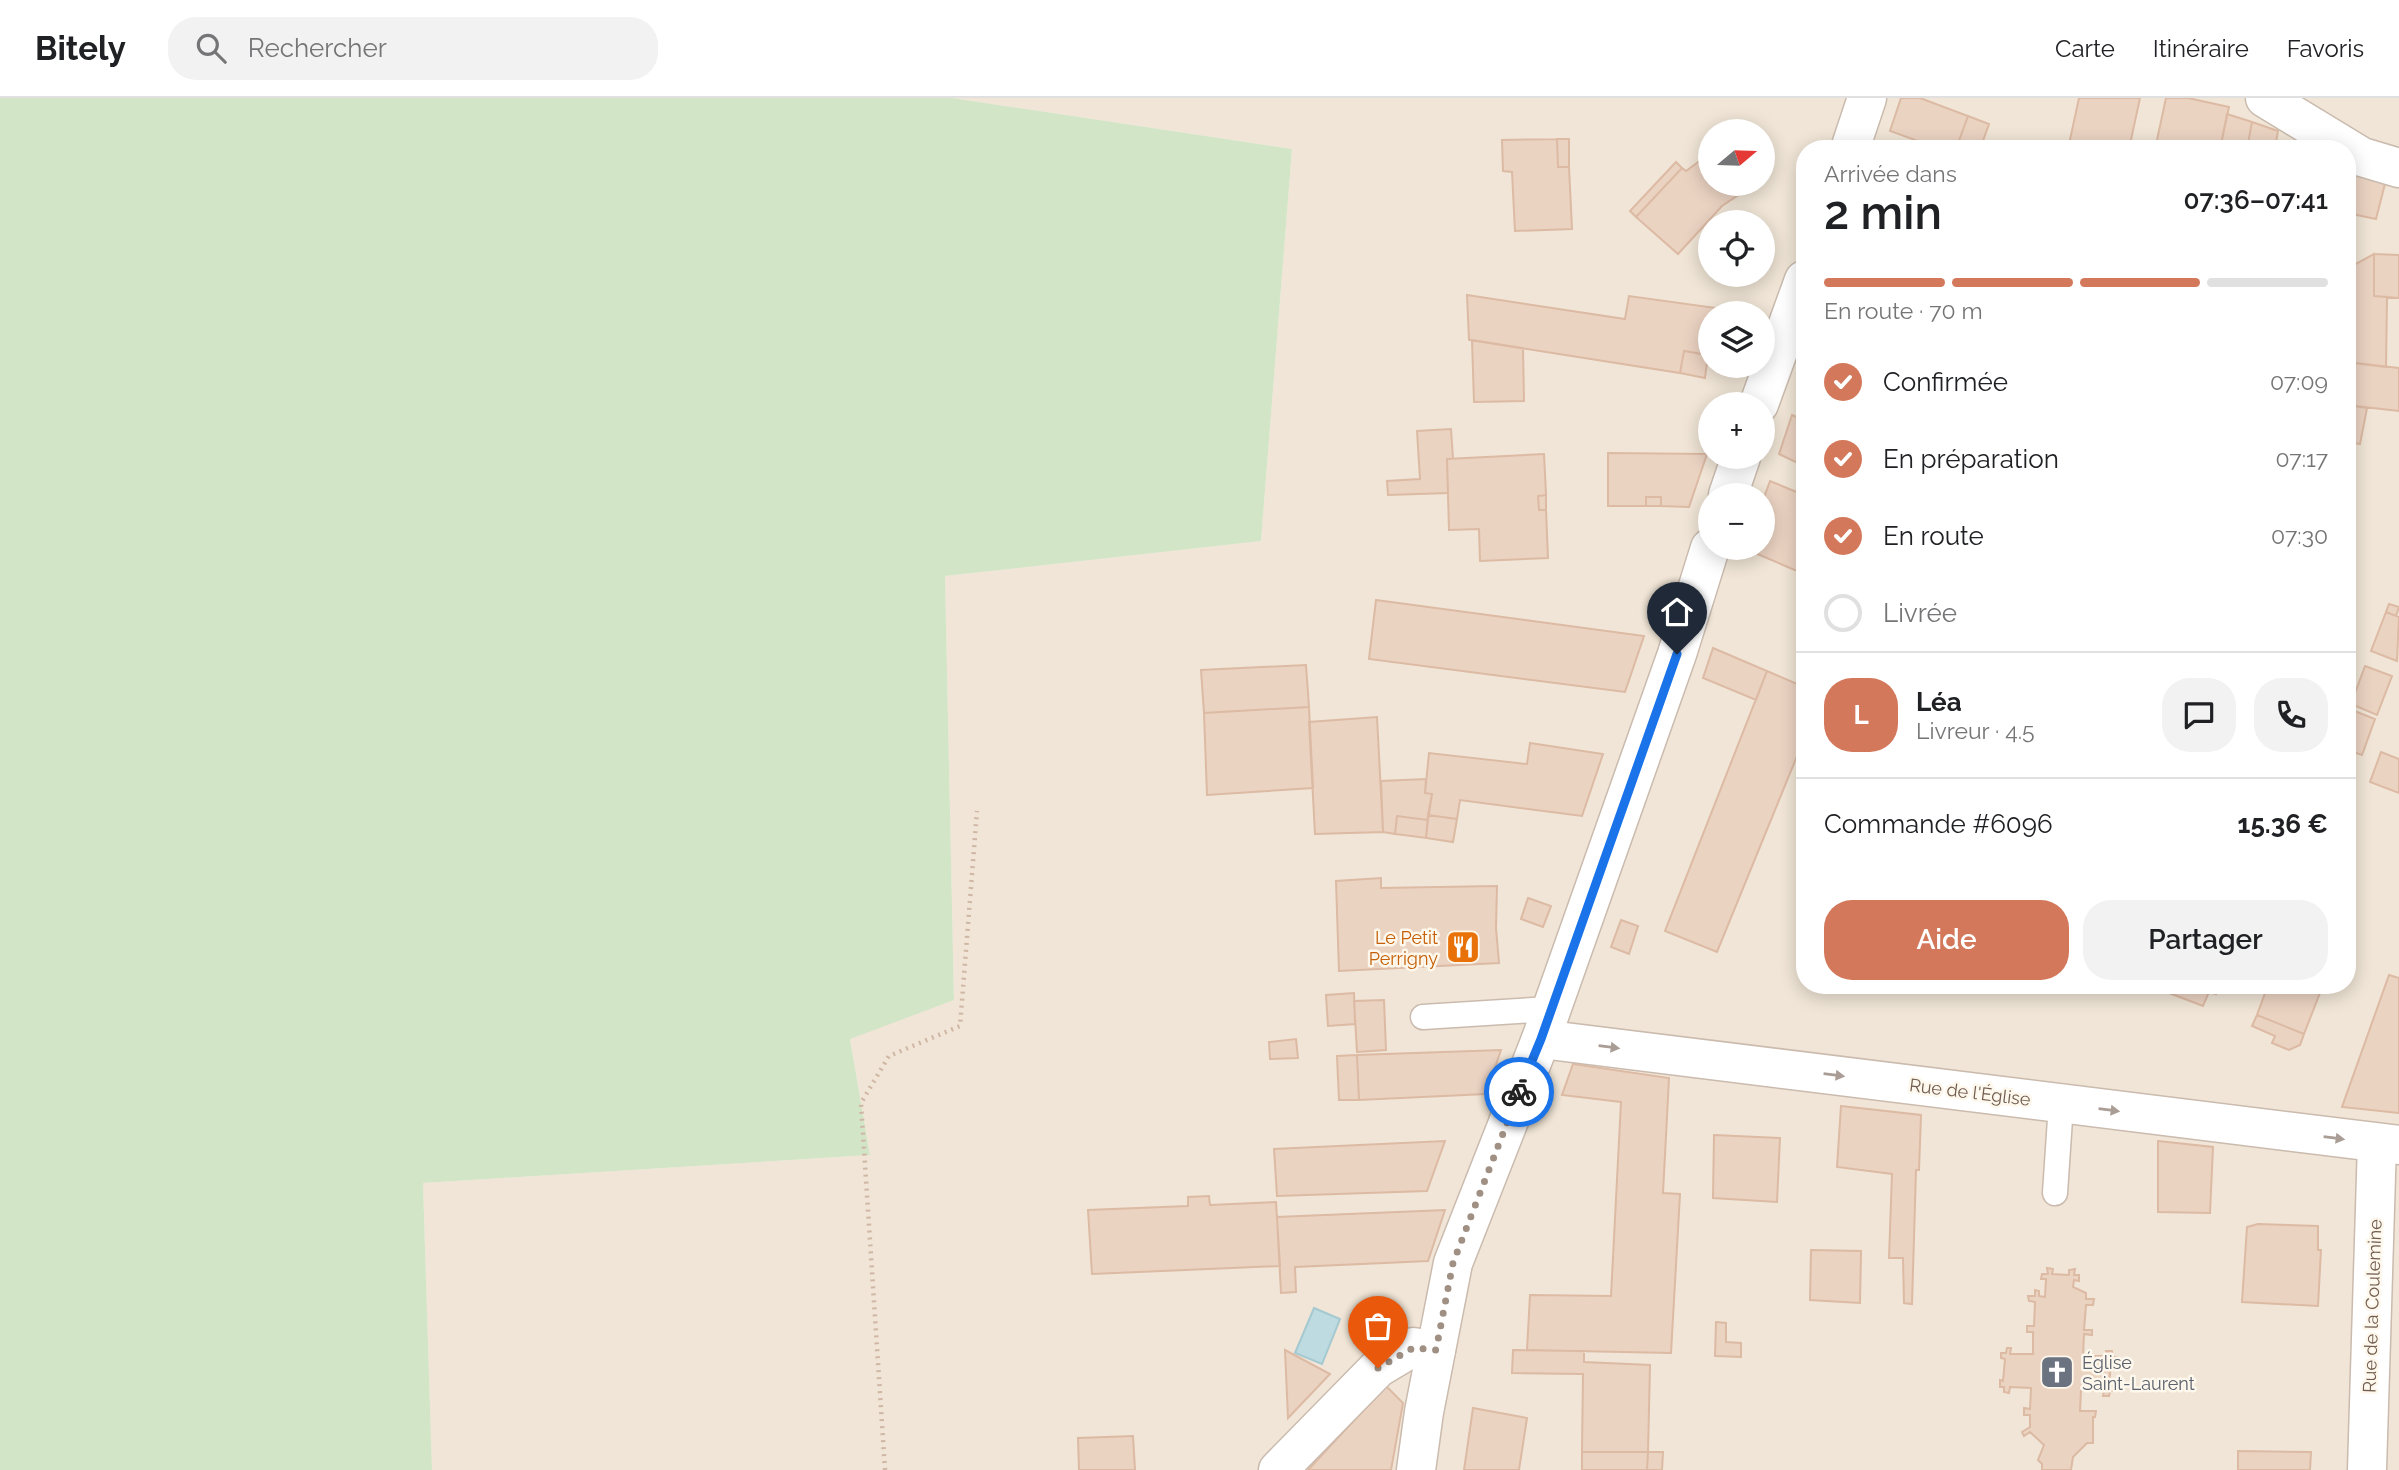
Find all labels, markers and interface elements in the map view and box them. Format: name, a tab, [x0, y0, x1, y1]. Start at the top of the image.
search box	[168, 17, 658, 80]
text: Bitely	[35, 29, 126, 68]
icon: search	[192, 29, 230, 67]
text: Rechercher	[248, 33, 387, 63]
text: Carte	[2055, 34, 2115, 63]
text: Itinéraire	[2153, 34, 2249, 63]
text: Favoris	[2287, 34, 2364, 63]
north arrow	[1698, 119, 1774, 196]
map controls	[1698, 119, 1775, 560]
text: Arrivée dans	[1824, 160, 1957, 187]
text: 07:36–07:41	[2184, 185, 2328, 215]
text: 2 min	[1824, 186, 1942, 240]
button: locate	[1698, 210, 1775, 287]
text: En route · 70 m	[1824, 297, 1983, 324]
button: layers	[1698, 301, 1775, 378]
icon: check	[1824, 363, 1862, 401]
text: Confirmée	[1883, 367, 2008, 397]
text: 07:09	[2270, 368, 2328, 395]
button: +	[1698, 392, 1775, 469]
icon: check	[1824, 440, 1862, 478]
text: En préparation	[1883, 444, 2059, 474]
text: 07:17	[2275, 445, 2328, 472]
button: −	[1698, 483, 1775, 560]
icon: check	[1824, 517, 1862, 555]
text: En route	[1883, 521, 1984, 551]
text: 07:30	[2271, 522, 2328, 549]
pin	[1647, 582, 1707, 654]
icon: home	[1658, 593, 1696, 631]
text: Livrée	[1883, 598, 1957, 628]
button: chat	[2162, 678, 2236, 752]
button: phone	[2254, 678, 2328, 752]
text: Léa	[1916, 687, 1962, 717]
text: L	[1853, 700, 1869, 730]
text: Livreur · 4.5	[1916, 717, 2035, 744]
text: Commande #6096	[1824, 809, 2053, 839]
text: 15.36 €	[2238, 809, 2328, 839]
button: Aide	[1824, 900, 2069, 980]
button: Partager	[2083, 900, 2328, 980]
place label: Le Petit Perrigny	[1369, 927, 1438, 969]
restaurant icon: Le Petit Perrigny	[1444, 928, 1482, 966]
one-way arrow	[1598, 1042, 1620, 1053]
courier	[1484, 1057, 1554, 1127]
one-way arrow	[1823, 1070, 1845, 1081]
icon: bike	[1500, 1073, 1538, 1111]
street label: Rue de l'Église	[1908, 1073, 2032, 1110]
one-way arrow	[2098, 1104, 2120, 1115]
one-way arrow	[2324, 1132, 2346, 1143]
street label: Rue de la Coulemine	[2358, 1218, 2386, 1393]
pin	[1348, 1296, 1408, 1368]
icon: bag	[1359, 1307, 1397, 1345]
place label: Église Saint-Laurent	[2082, 1351, 2195, 1394]
church icon: Église Saint-Laurent	[2038, 1353, 2076, 1391]

